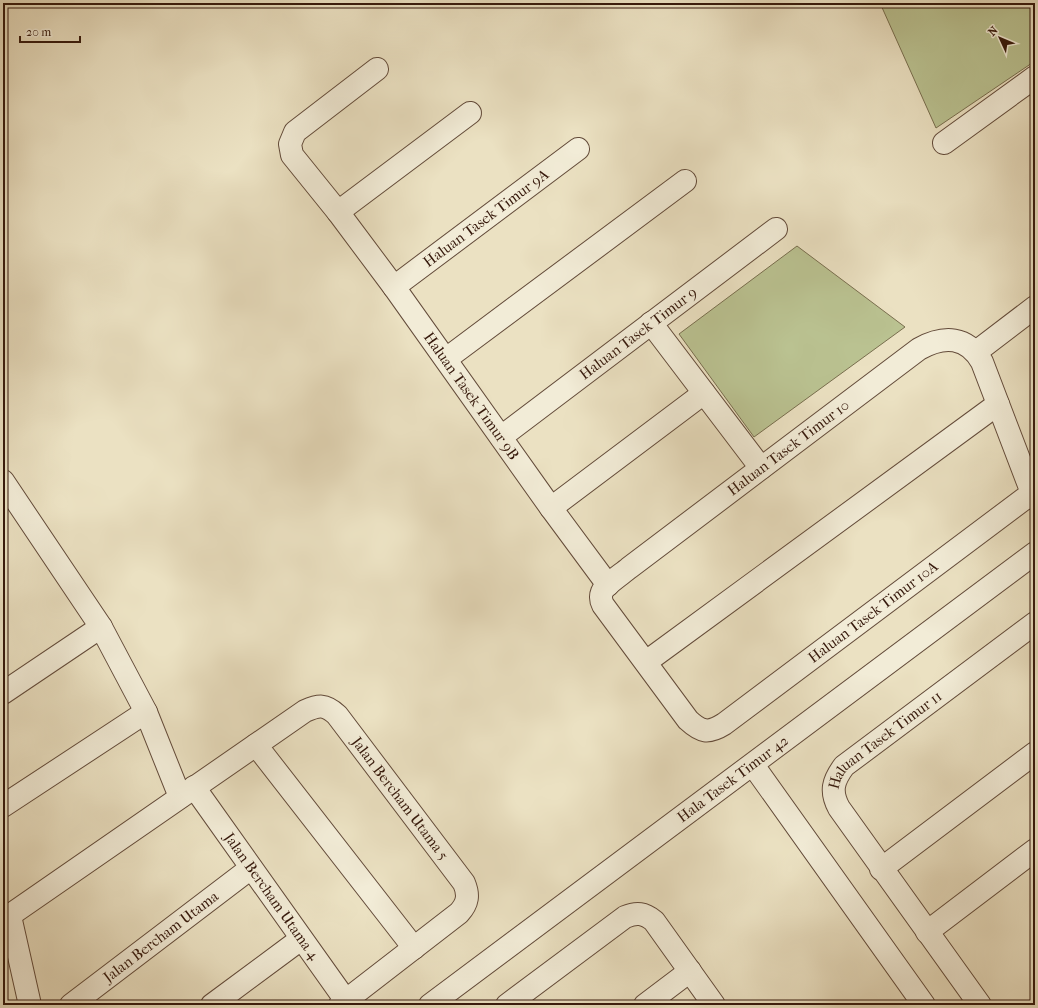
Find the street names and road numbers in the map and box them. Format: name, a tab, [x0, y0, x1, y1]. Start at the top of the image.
street label: Haluan Tasek Timur 9A	[420, 165, 553, 271]
street label: Haluan Tasek Timur 9	[576, 283, 701, 383]
street label: Haluan Tasek Timur 9B	[420, 329, 523, 463]
street label: Haluan Tasek Timur 10	[724, 396, 853, 499]
street label: Haluan Tasek Timur 10A	[805, 557, 942, 667]
street label: Haluan Tasek Timur 11	[824, 687, 945, 791]
street label: Hala Tasek Timur 42	[674, 731, 792, 826]
street label: Jalan Bercham Utama 5	[347, 733, 452, 864]
street label: Jalan Bercham Utama 4	[220, 828, 324, 964]
street label: Jalan Bercham Utama	[99, 886, 223, 987]

